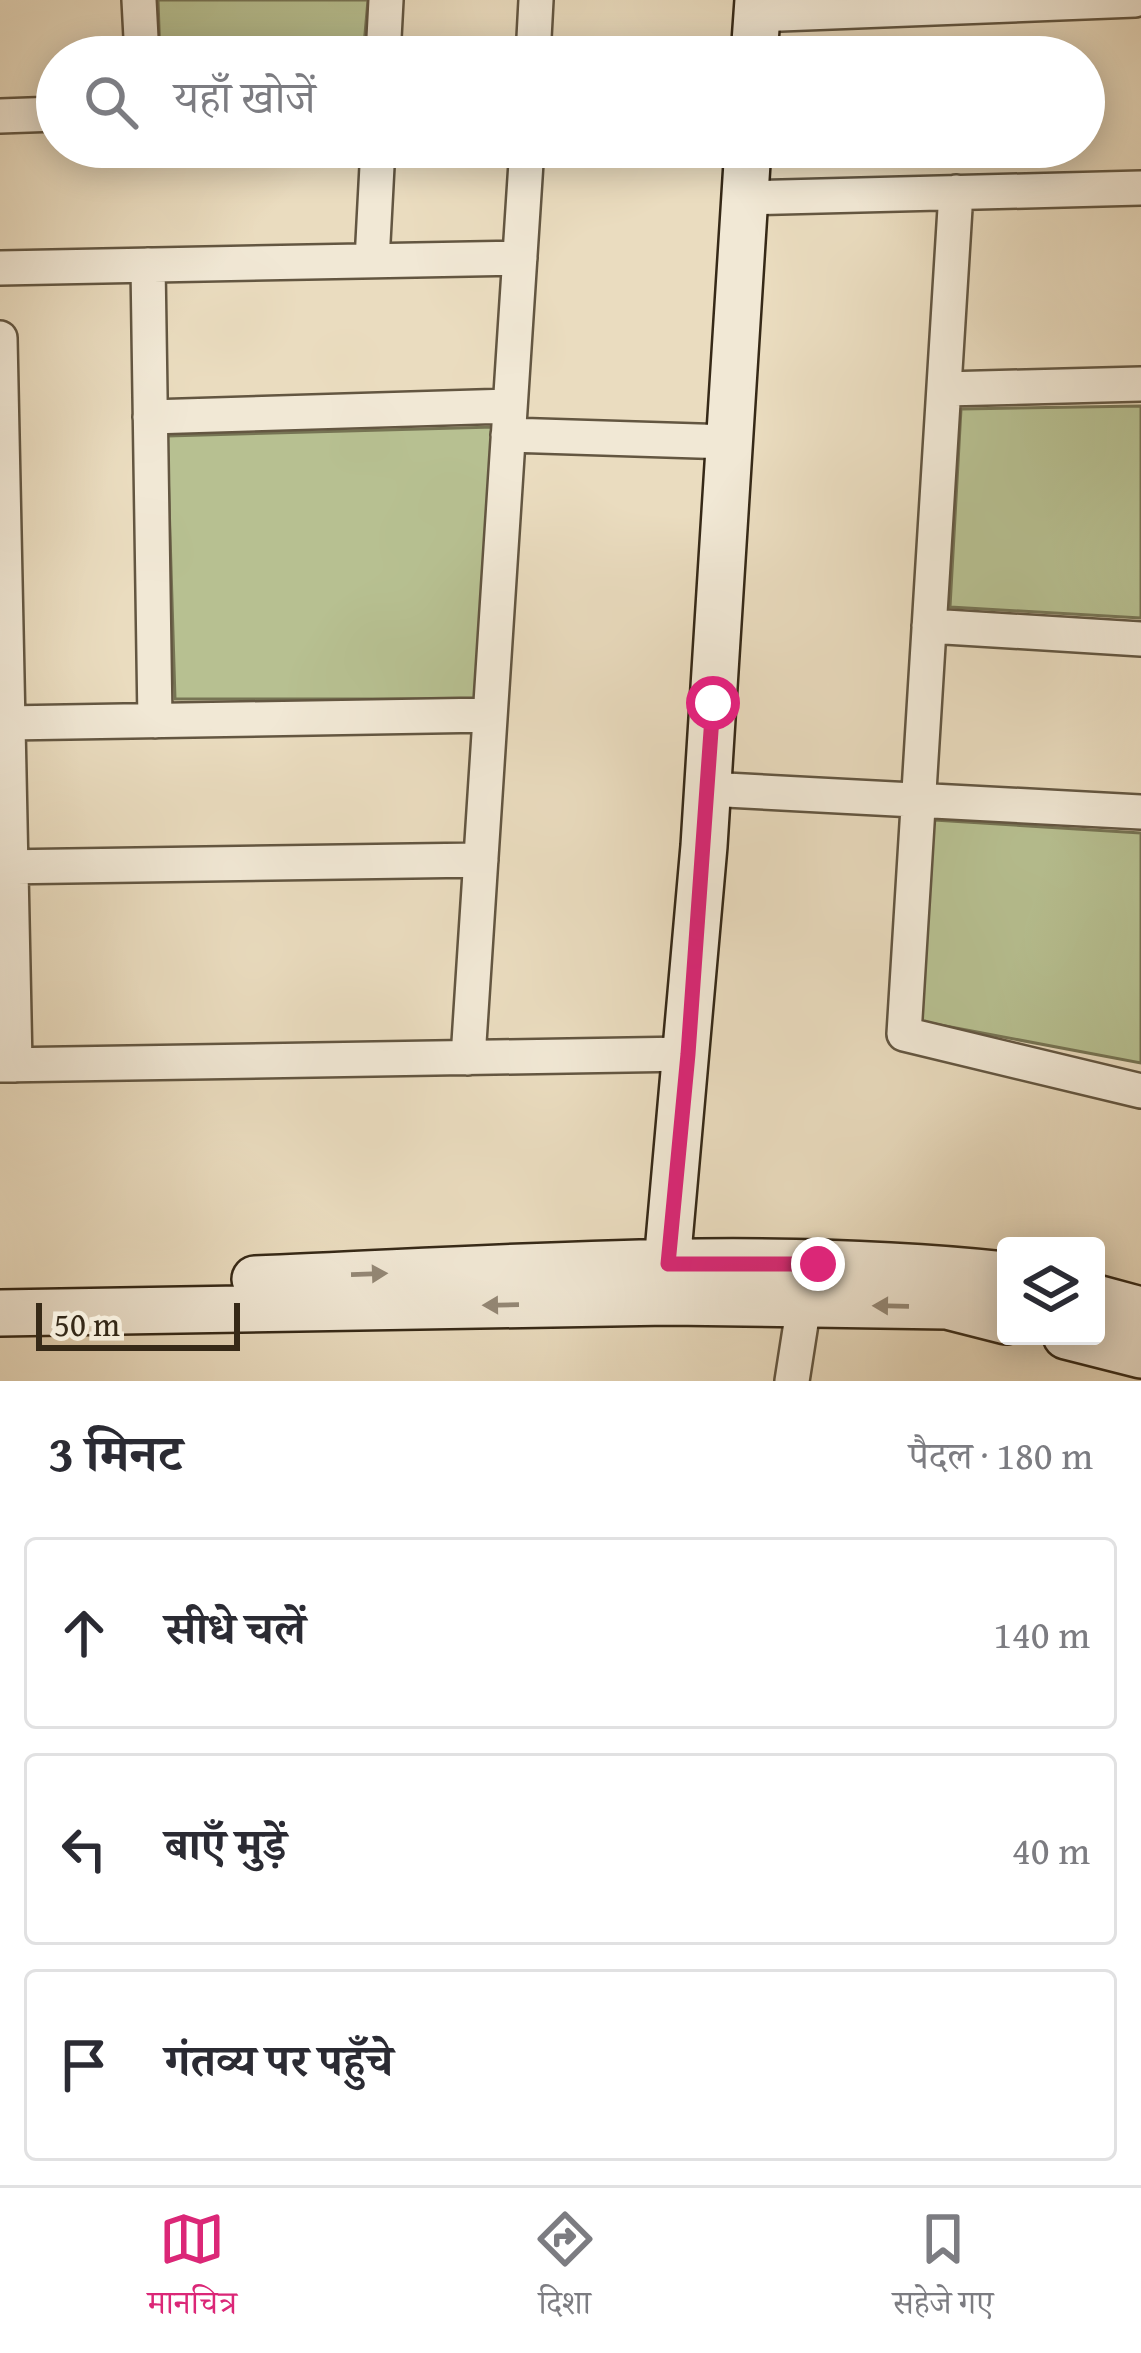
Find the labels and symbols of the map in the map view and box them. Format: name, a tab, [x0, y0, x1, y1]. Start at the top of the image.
route start	[686, 676, 740, 730]
route end	[791, 1237, 845, 1291]
one-way arrow	[351, 1265, 389, 1284]
one-way arrow	[481, 1295, 519, 1314]
one-way arrow	[871, 1296, 909, 1315]
scale bar	[36, 1297, 240, 1350]

